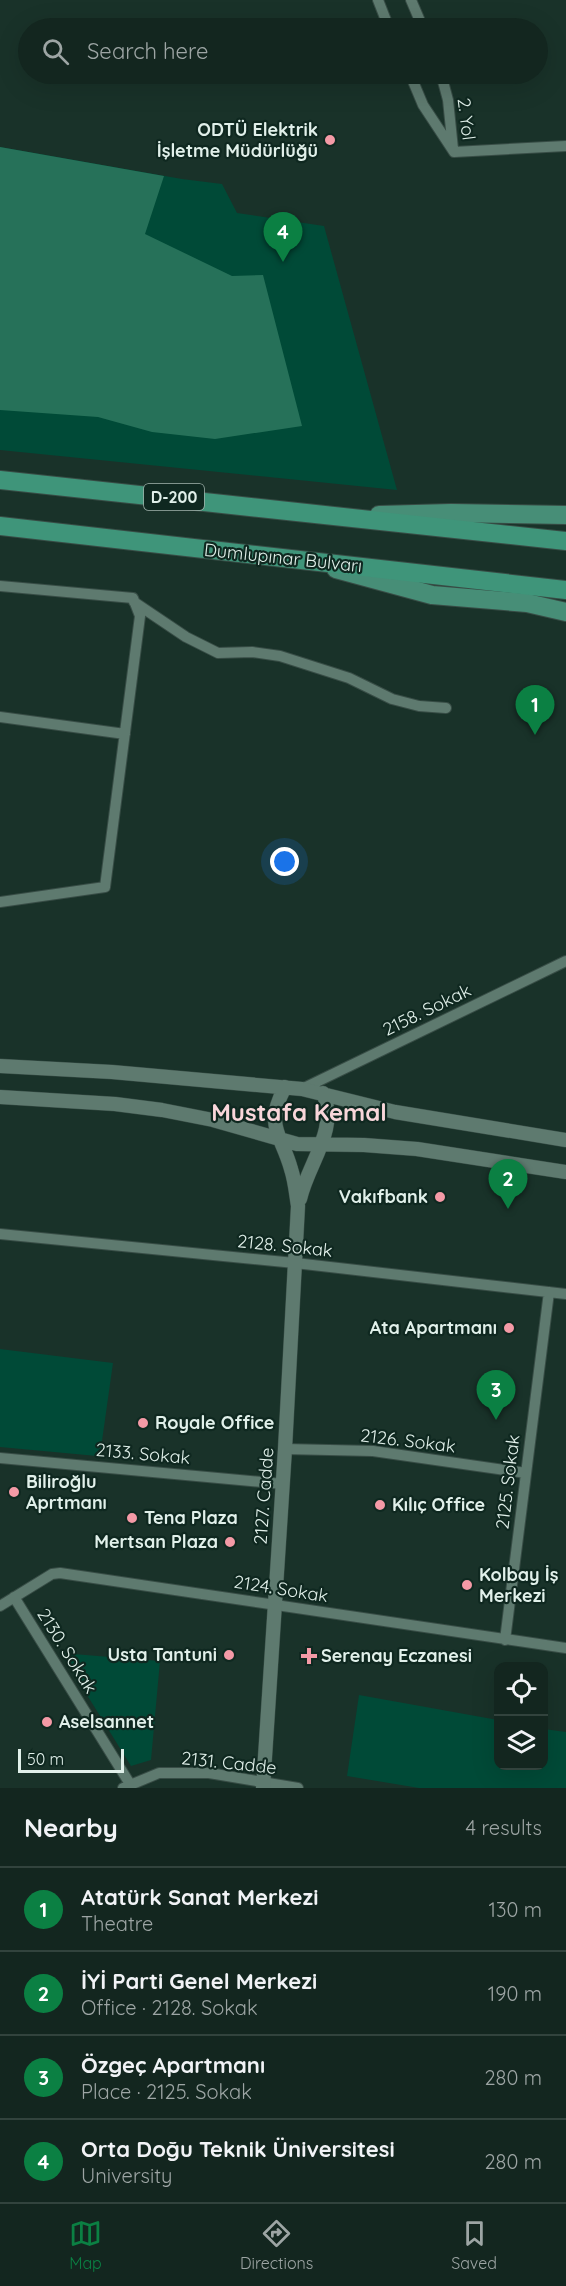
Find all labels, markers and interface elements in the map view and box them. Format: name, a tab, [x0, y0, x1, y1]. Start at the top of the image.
search box	[18, 18, 548, 84]
icon: search	[39, 35, 72, 68]
text: Search here	[87, 37, 208, 65]
street label: 2. Yol	[452, 96, 480, 141]
place label: ODTÜ Elektrik İşletme Müdürlüğü	[157, 118, 318, 162]
marker: ODTÜ Elektrik İşletme Müdürlüğü	[323, 133, 337, 147]
pin: 4	[264, 212, 302, 262]
road number: D-200	[144, 484, 204, 510]
street label: Dumlupınar Bulvarı	[203, 538, 363, 577]
pin: 1	[516, 686, 554, 735]
your location	[270, 847, 299, 876]
street label: 2158. Sokak	[379, 978, 475, 1041]
district label: Mustafa Kemal	[211, 1097, 387, 1127]
pin: 2	[488, 1160, 528, 1209]
place label: Vakıfbank	[339, 1185, 428, 1208]
marker: Vakıfbank	[433, 1190, 447, 1204]
street label: 2128. Sokak	[236, 1229, 334, 1262]
place label: Ata Apartmanı	[370, 1316, 497, 1339]
marker: Ata Apartmanı	[502, 1321, 516, 1335]
pin: 3	[476, 1370, 516, 1420]
place label: Royale Office	[155, 1411, 274, 1434]
marker: Royale Office	[136, 1416, 150, 1430]
street label: 2126. Sokak	[359, 1423, 457, 1458]
street label: 2125. Sokak	[490, 1433, 525, 1531]
street label: 2133. Sokak	[95, 1438, 191, 1469]
street label: 2127. Cadde	[249, 1447, 278, 1545]
place label: Biliroğlu Aprtmanı	[26, 1470, 107, 1514]
marker: Biliroğlu Aprtmanı	[7, 1485, 21, 1499]
place label: Kılıç Office	[392, 1493, 485, 1516]
marker: Kılıç Office	[373, 1498, 387, 1512]
place label: Tena Plaza	[144, 1506, 238, 1529]
marker: Tena Plaza	[125, 1511, 139, 1525]
place label: Mertsan Plaza	[94, 1530, 218, 1553]
marker: Mertsan Plaza	[223, 1535, 237, 1549]
place label: Kolbay İş Merkezi	[479, 1563, 559, 1607]
street label: 2124. Sokak	[232, 1570, 330, 1607]
marker: Kolbay İş Merkezi	[460, 1578, 474, 1592]
street label: 2130. Sokak	[32, 1604, 103, 1698]
place label: Usta Tantuni	[108, 1643, 217, 1666]
place label: Serenay Eczanesi	[321, 1644, 472, 1667]
marker: Usta Tantuni	[222, 1648, 236, 1662]
marker: Serenay Eczanesi	[302, 1649, 316, 1663]
map controls	[494, 1662, 548, 1770]
button: locate	[494, 1662, 548, 1716]
place label: Aselsannet	[59, 1710, 154, 1733]
marker: Aselsannet	[40, 1715, 54, 1729]
button: layers	[494, 1716, 548, 1770]
scale bar	[18, 1746, 124, 1774]
street label: 2131. Cadde	[180, 1746, 278, 1779]
text: 50 m	[27, 1749, 64, 1769]
text: Nearby	[24, 1811, 118, 1844]
text: 4 results	[466, 1815, 542, 1840]
text: Atatürk Sanat Merkezi	[81, 1883, 318, 1911]
text: 1	[40, 1897, 47, 1922]
text: 130 m	[489, 1897, 542, 1922]
text: Theatre	[81, 1911, 153, 1936]
text: İYİ Parti Genel Merkezi	[81, 1967, 317, 1995]
text: 2	[38, 1981, 49, 2006]
text: 190 m	[488, 1981, 542, 2006]
text: Office · 2128. Sokak	[81, 1995, 258, 2020]
text: Özgeç Apartmanı	[81, 2051, 265, 2079]
text: 3	[38, 2065, 49, 2090]
text: 280 m	[485, 2065, 542, 2090]
text: Place · 2125. Sokak	[81, 2079, 252, 2104]
text: Orta Doğu Teknik Üniversitesi	[81, 2135, 395, 2163]
text: 4	[38, 2149, 49, 2174]
text: 280 m	[485, 2149, 542, 2174]
text: University	[81, 2163, 172, 2188]
tab: Map	[69, 2217, 102, 2273]
tab: Directions	[240, 2217, 313, 2273]
tab: Saved	[451, 2217, 497, 2273]

